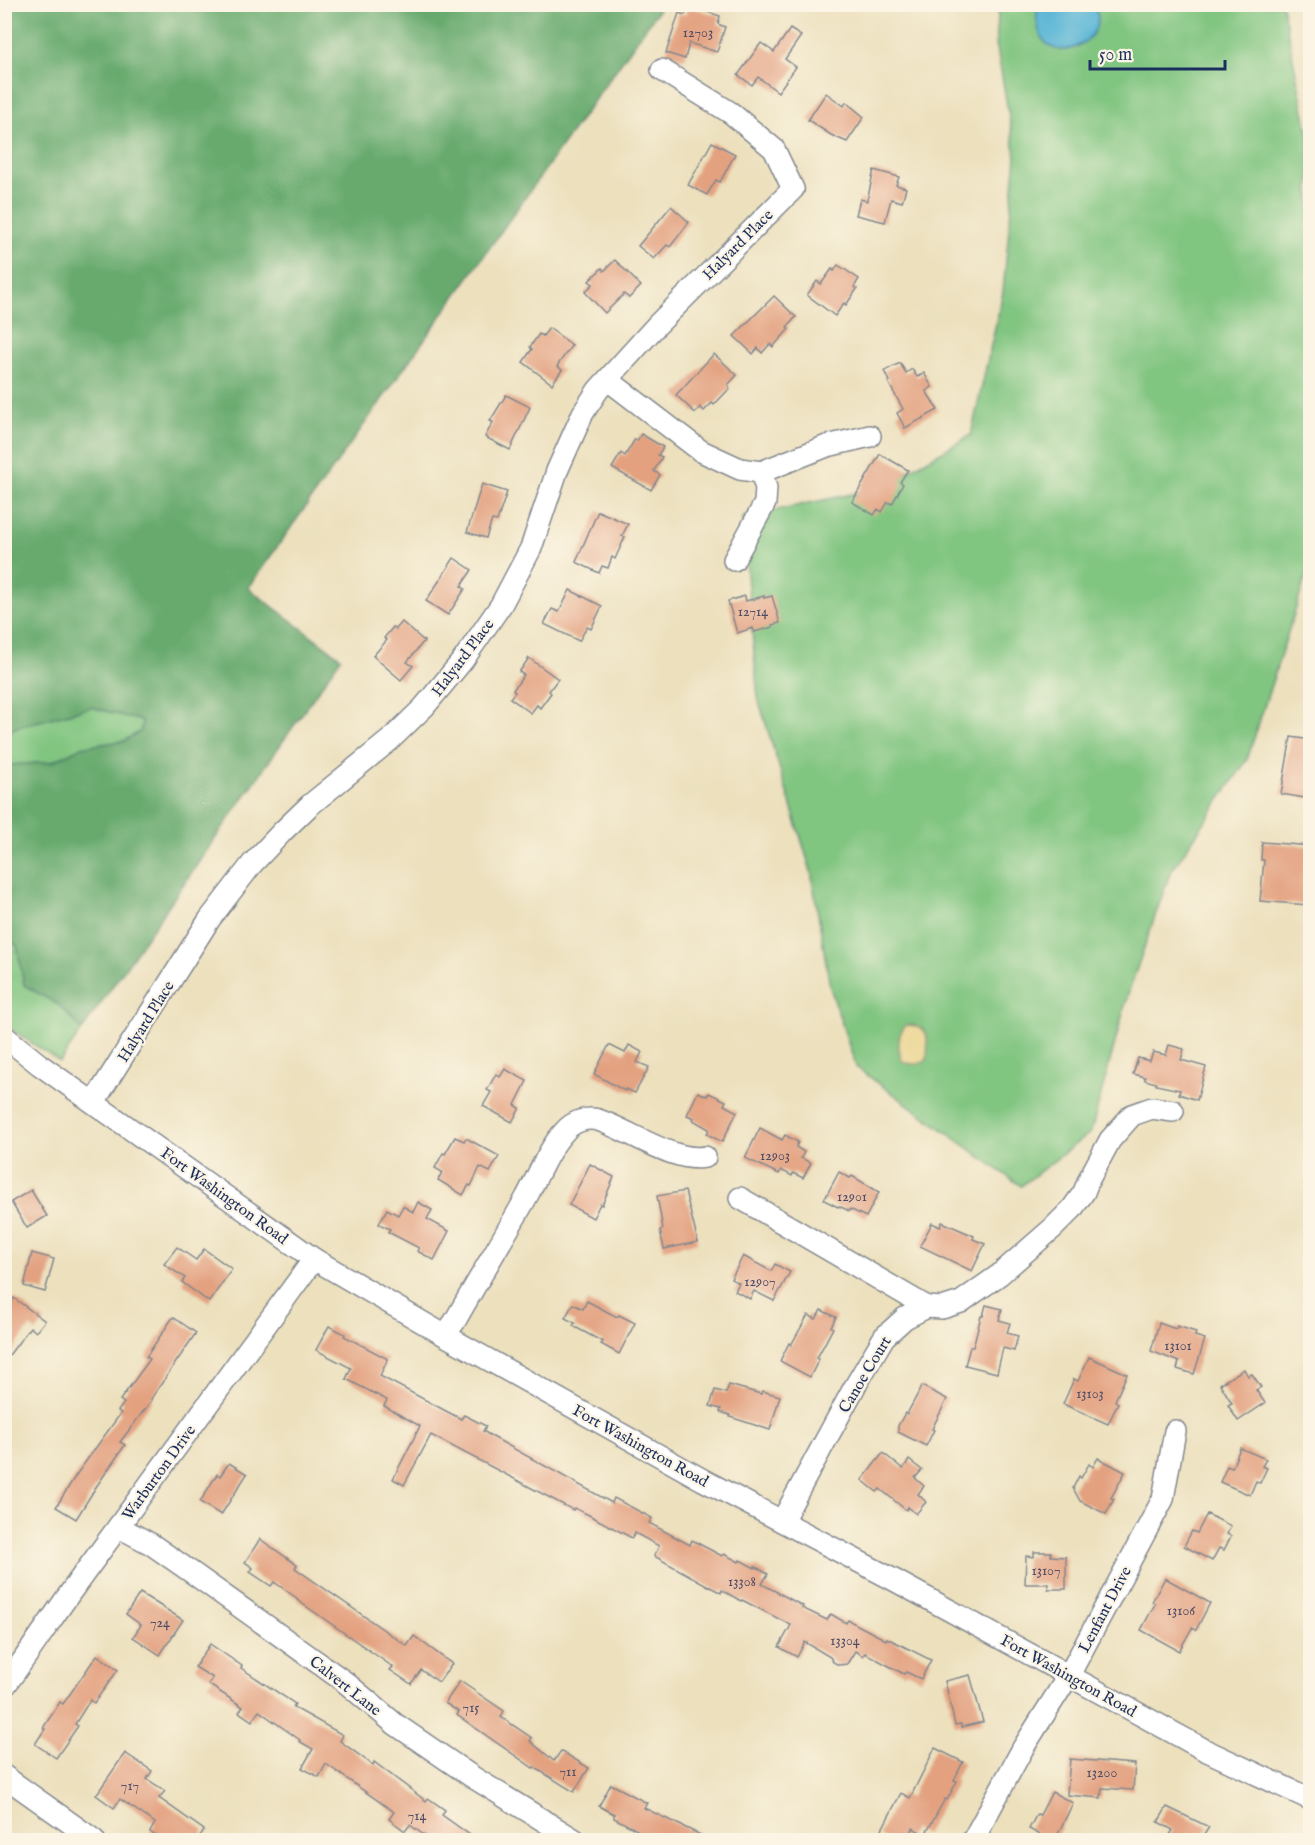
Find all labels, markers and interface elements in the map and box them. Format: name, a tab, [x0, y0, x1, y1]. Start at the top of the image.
house number: 12703	[683, 24, 713, 42]
scale bar	[1090, 33, 1225, 71]
text: 50 m	[1099, 44, 1132, 67]
street label: Halyard Place	[699, 206, 778, 285]
house number: 12714	[738, 603, 768, 621]
street label: Halyard Place	[428, 615, 499, 701]
street label: Halyard Place	[114, 978, 180, 1066]
street label: Fort Washington Road	[156, 1144, 292, 1250]
house number: 12903	[760, 1147, 790, 1165]
house number: 12901	[837, 1188, 867, 1206]
house number: 12907	[744, 1273, 776, 1291]
street label: Canoe Court	[835, 1333, 897, 1417]
house number: 13101	[1164, 1337, 1192, 1355]
house number: 13103	[1076, 1385, 1104, 1403]
street label: Fort Washington Road	[568, 1401, 712, 1493]
street label: Warburton Drive	[118, 1422, 201, 1525]
house number: 13107	[1031, 1562, 1061, 1580]
street label: Lenfant Drive	[1075, 1563, 1137, 1656]
house number: 13308	[728, 1573, 756, 1591]
house number: 13106	[1167, 1602, 1196, 1620]
house number: 724	[150, 1614, 170, 1632]
street label: Fort Washington Road	[996, 1631, 1140, 1723]
house number: 13304	[830, 1632, 860, 1650]
street label: Calvert Lane	[305, 1652, 385, 1721]
house number: 715	[463, 1699, 479, 1717]
house number: 711	[560, 1763, 576, 1781]
house number: 13200	[1087, 1764, 1118, 1782]
house number: 717	[121, 1777, 139, 1795]
house number: 714	[408, 1807, 426, 1825]

